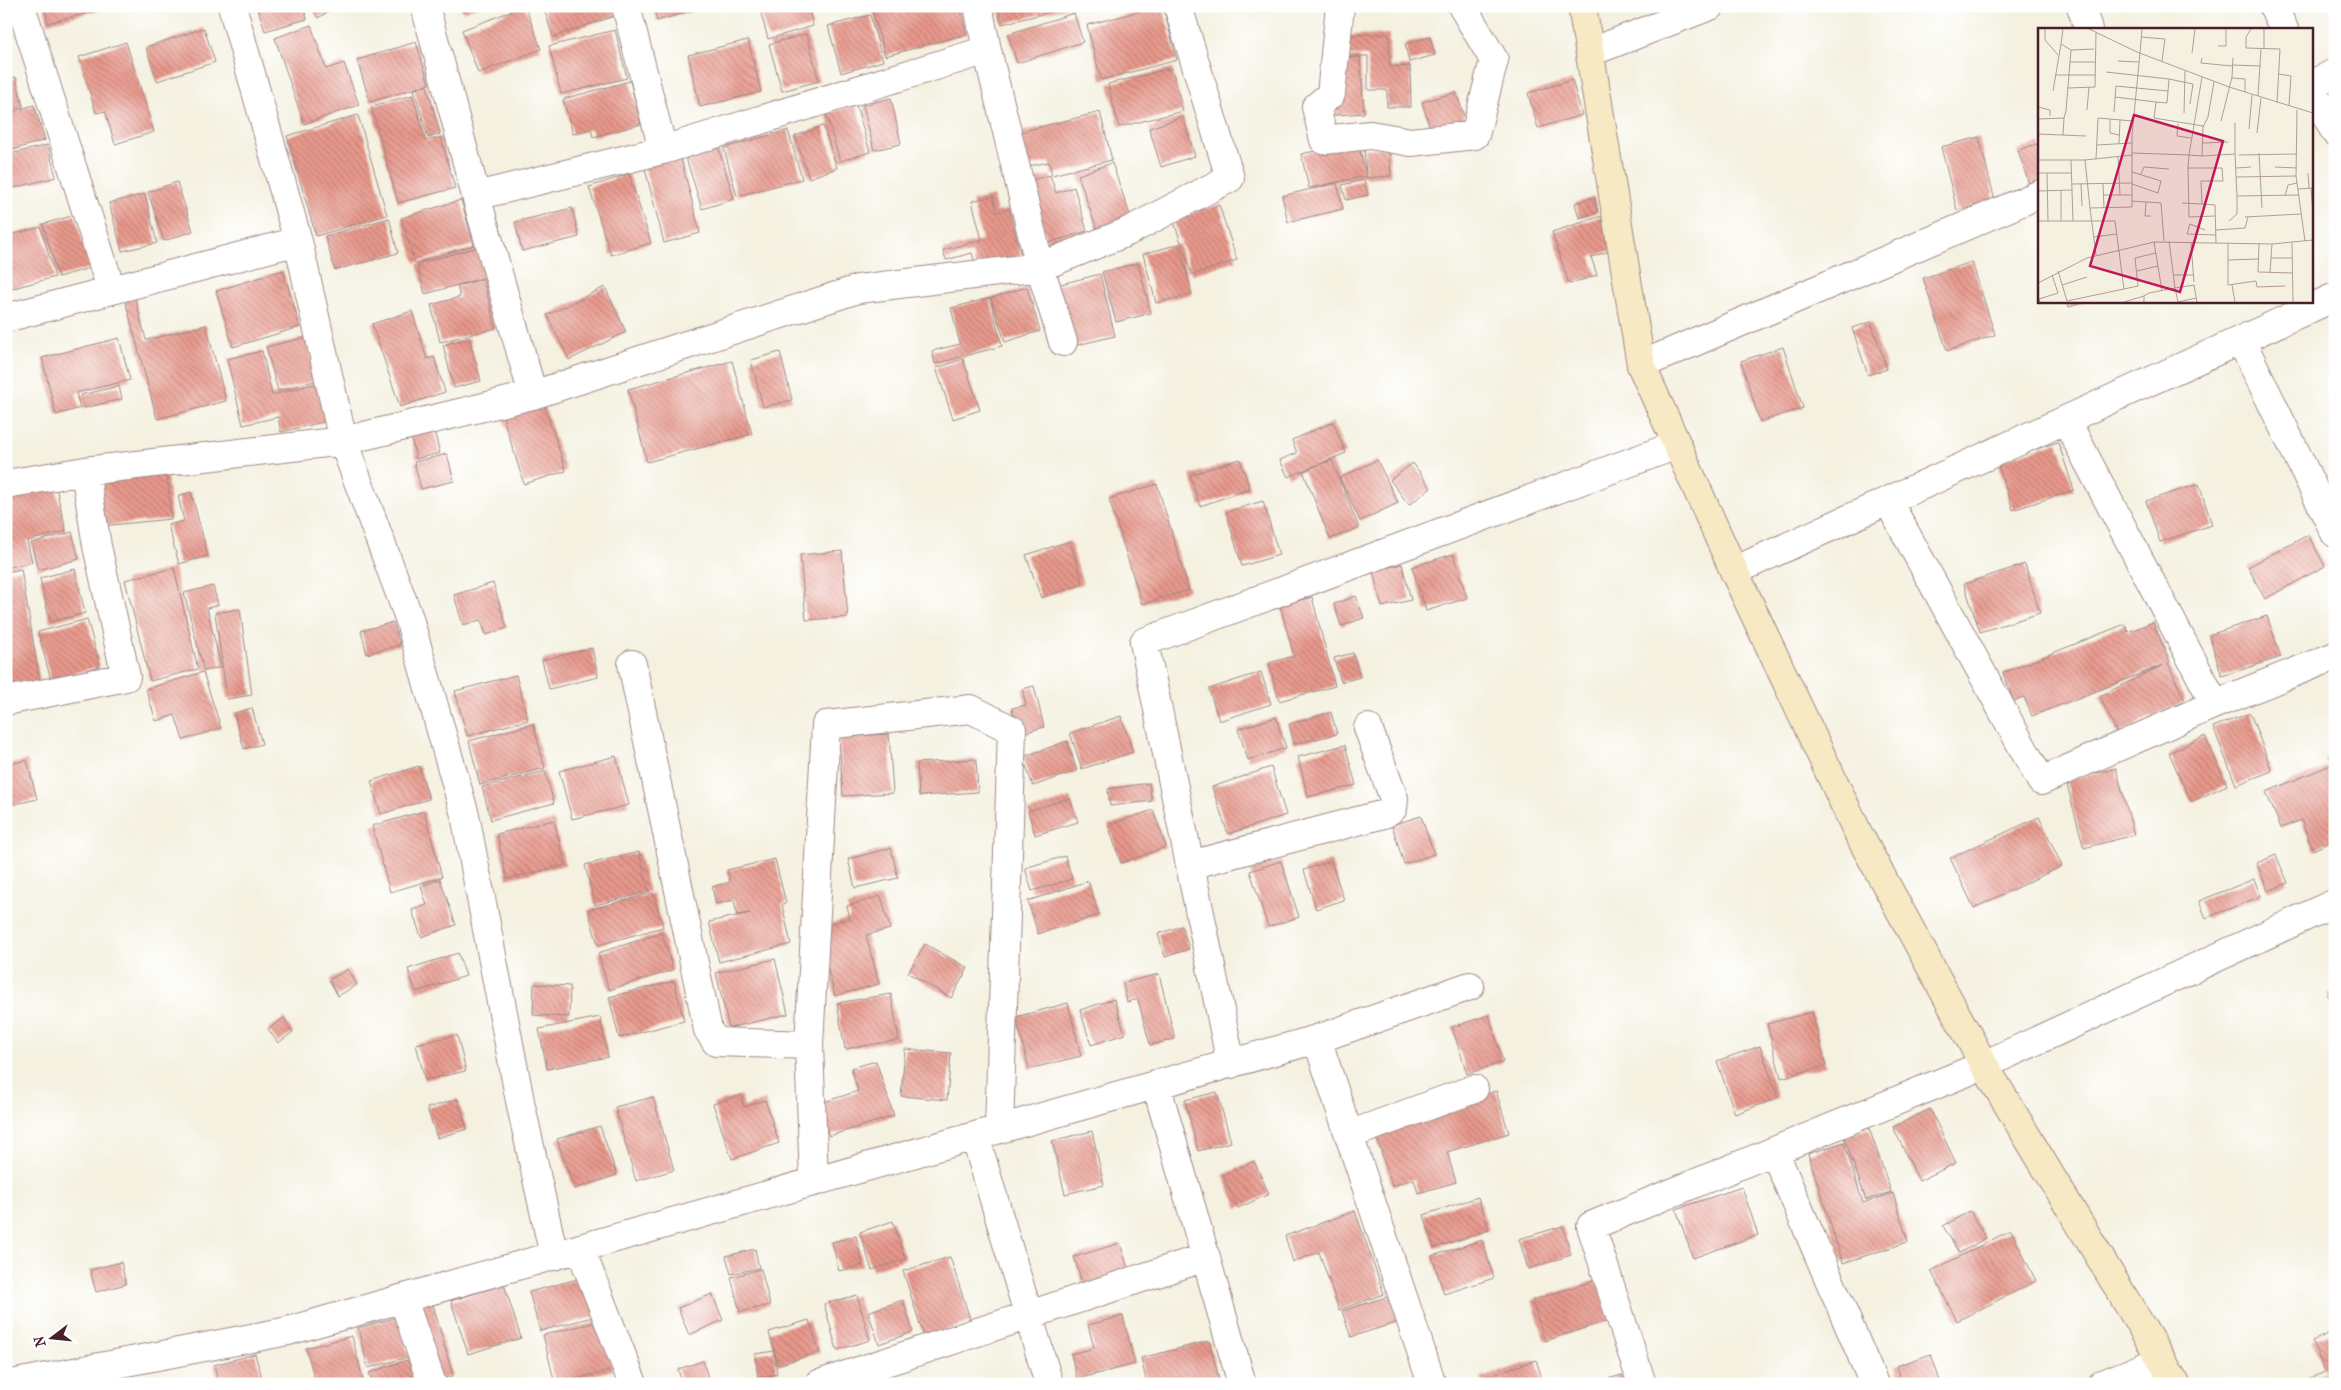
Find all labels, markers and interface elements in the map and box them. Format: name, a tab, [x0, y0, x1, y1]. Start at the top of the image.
inset map	[2038, 28, 2314, 302]
north arrow	[28, 1312, 78, 1362]
text: N	[30, 1334, 50, 1349]

